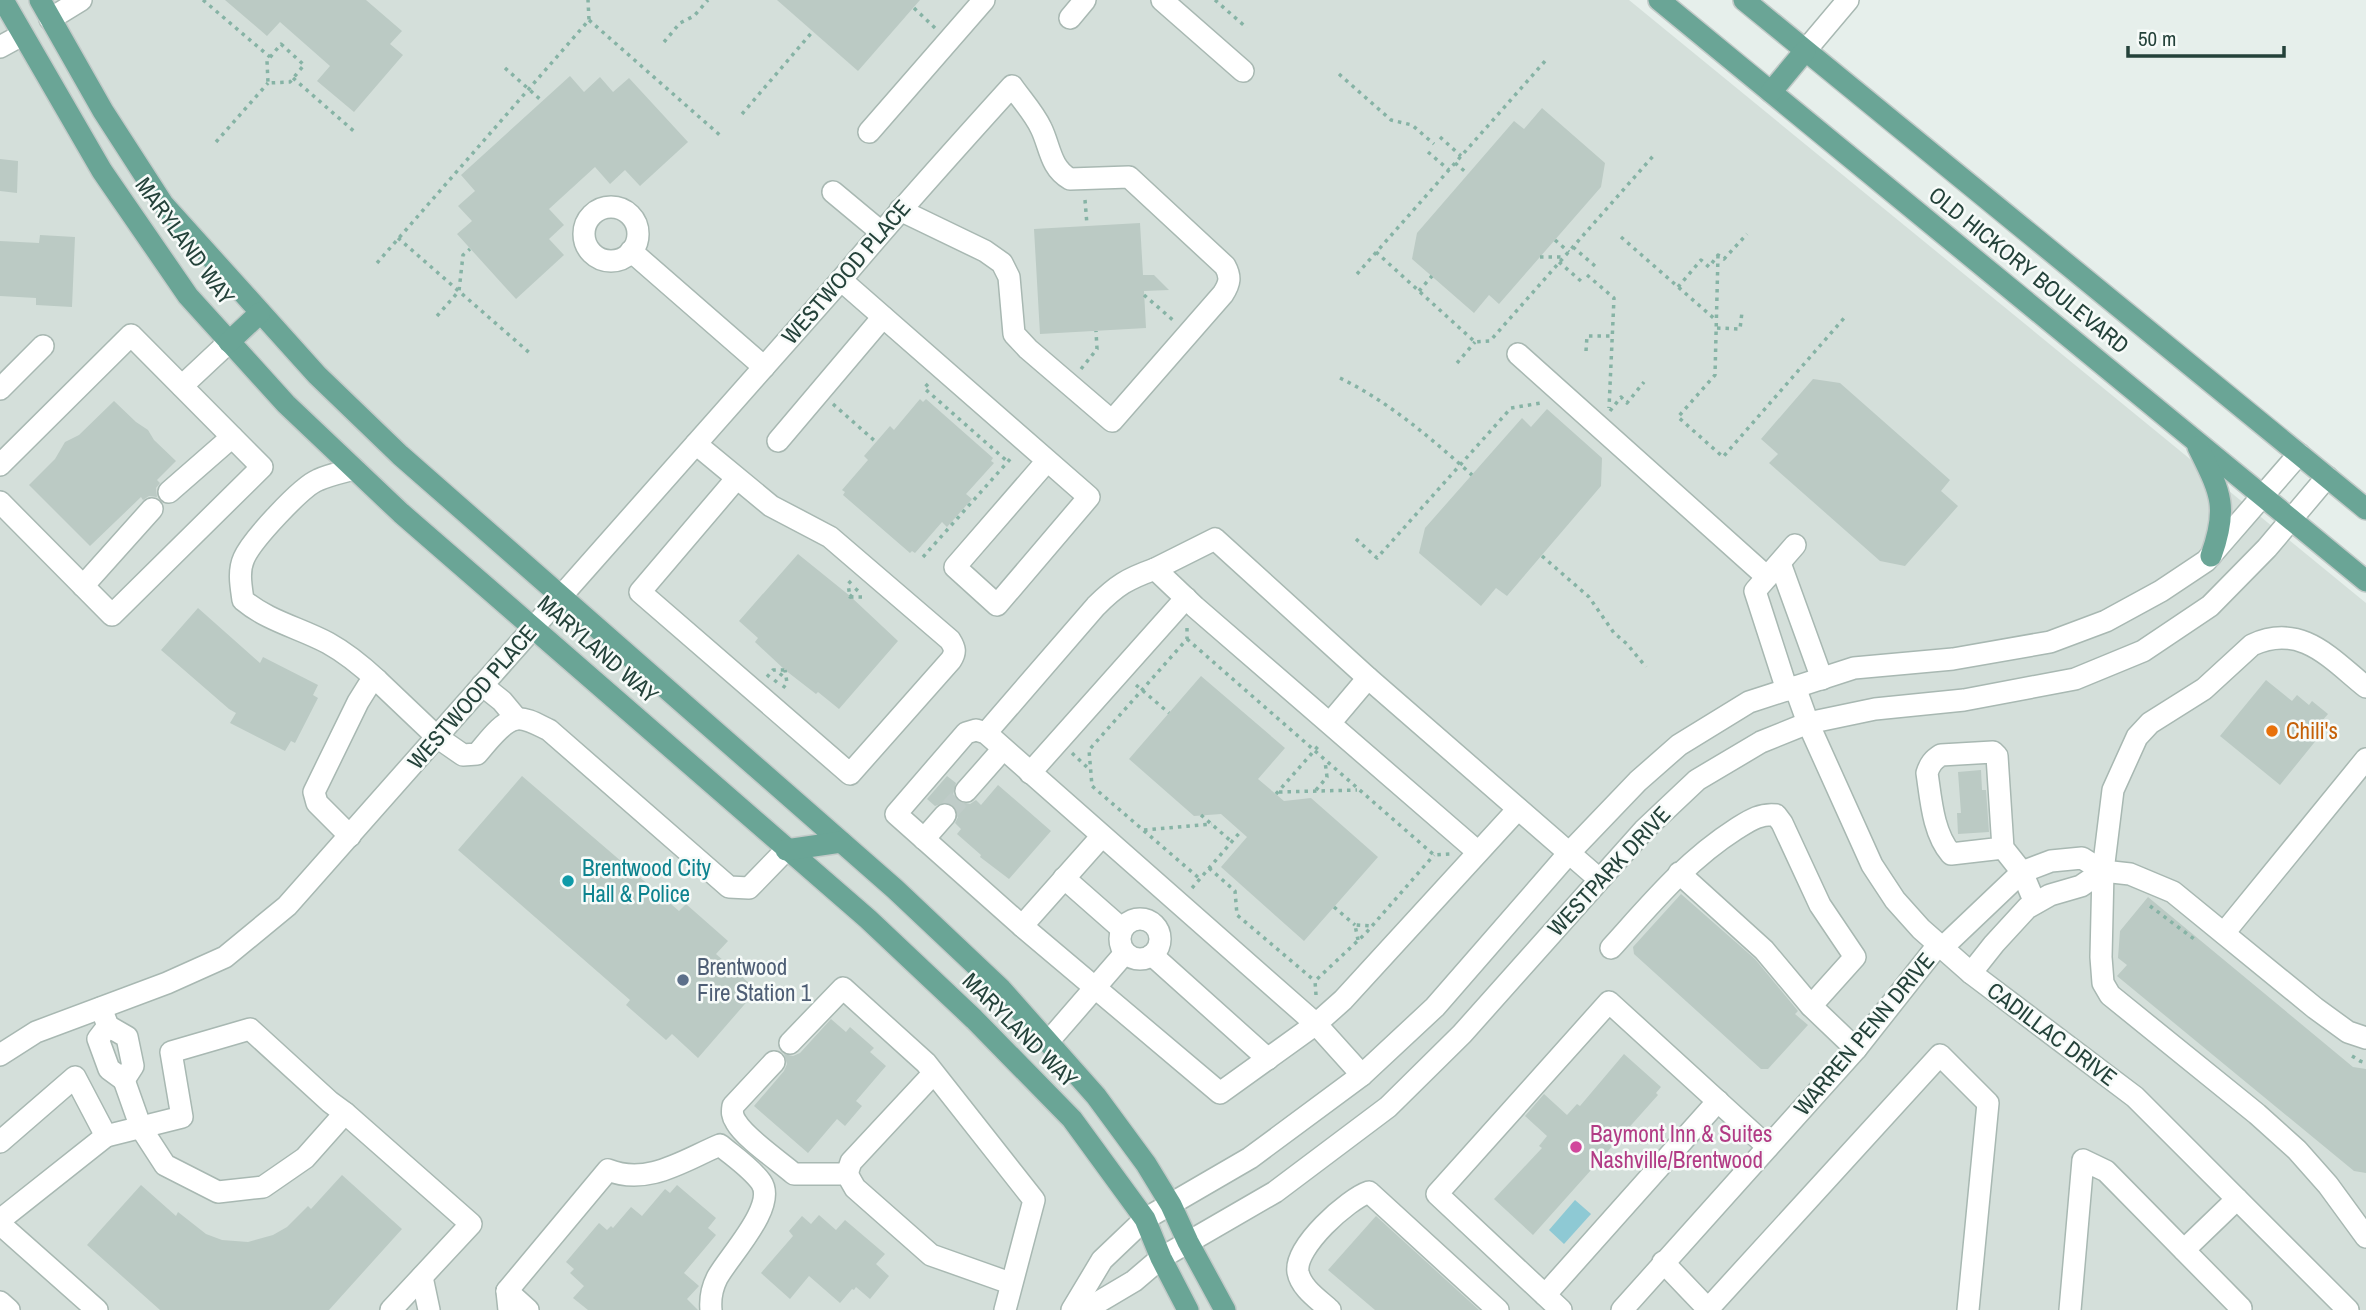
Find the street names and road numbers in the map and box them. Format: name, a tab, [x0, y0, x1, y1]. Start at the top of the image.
street label: MARYLAND WAY	[129, 171, 242, 311]
street label: OLD HICKORY BOULEVARD	[1923, 179, 2136, 360]
street label: WESTWOOD PLACE	[774, 193, 917, 351]
street label: MARYLAND WAY	[531, 588, 666, 710]
street label: WESTWOOD PLACE	[400, 618, 543, 776]
street label: WESTPARK DRIVE	[1540, 799, 1677, 942]
street label: WARREN PENN DRIVE	[1786, 946, 1941, 1122]
street label: MARYLAND WAY	[956, 965, 1085, 1094]
street label: CADILLAC DRIVE	[1981, 975, 2124, 1093]

